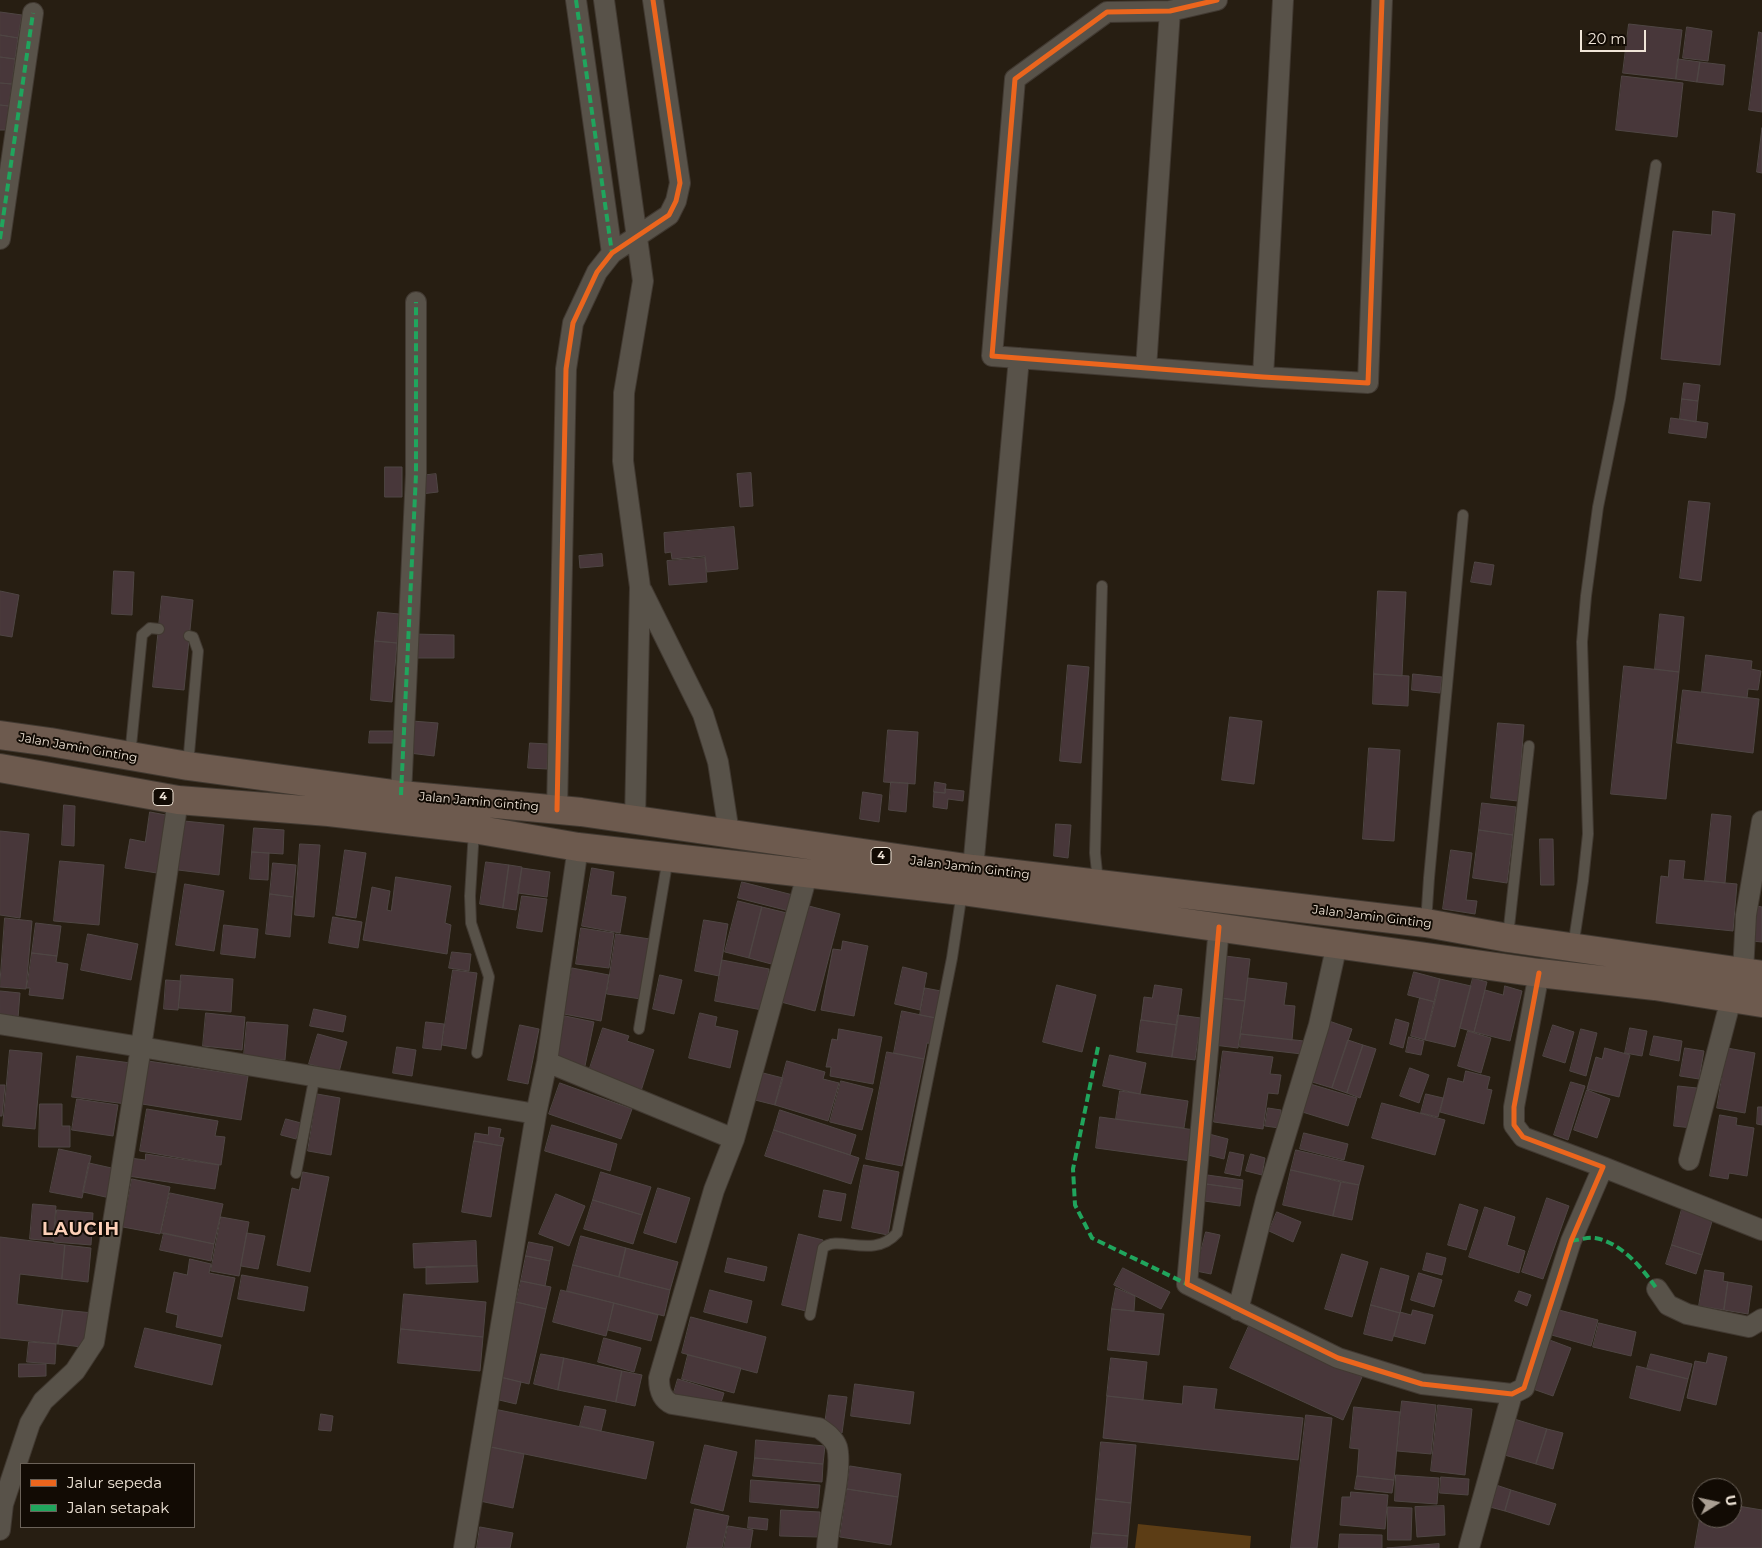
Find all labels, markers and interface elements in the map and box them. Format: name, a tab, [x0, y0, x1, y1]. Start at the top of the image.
scale bar	[1582, 20, 1648, 52]
text: 20 m	[1588, 29, 1626, 48]
street label: Jalan Jamin Ginting	[18, 730, 138, 766]
road number: 4	[153, 789, 173, 806]
street label: Jalan Jamin Ginting	[419, 790, 539, 814]
road number: 4	[871, 848, 891, 864]
street label: Jalan Jamin Ginting	[910, 854, 1030, 882]
street label: Jalan Jamin Ginting	[1312, 903, 1432, 931]
district label: LAUCIH	[41, 1219, 121, 1241]
legend	[20, 1463, 195, 1528]
text: Jalur sepeda	[67, 1473, 162, 1492]
north arrow	[1692, 1478, 1742, 1528]
text: U	[1721, 1494, 1741, 1508]
text: Jalan setapak	[67, 1498, 169, 1517]

